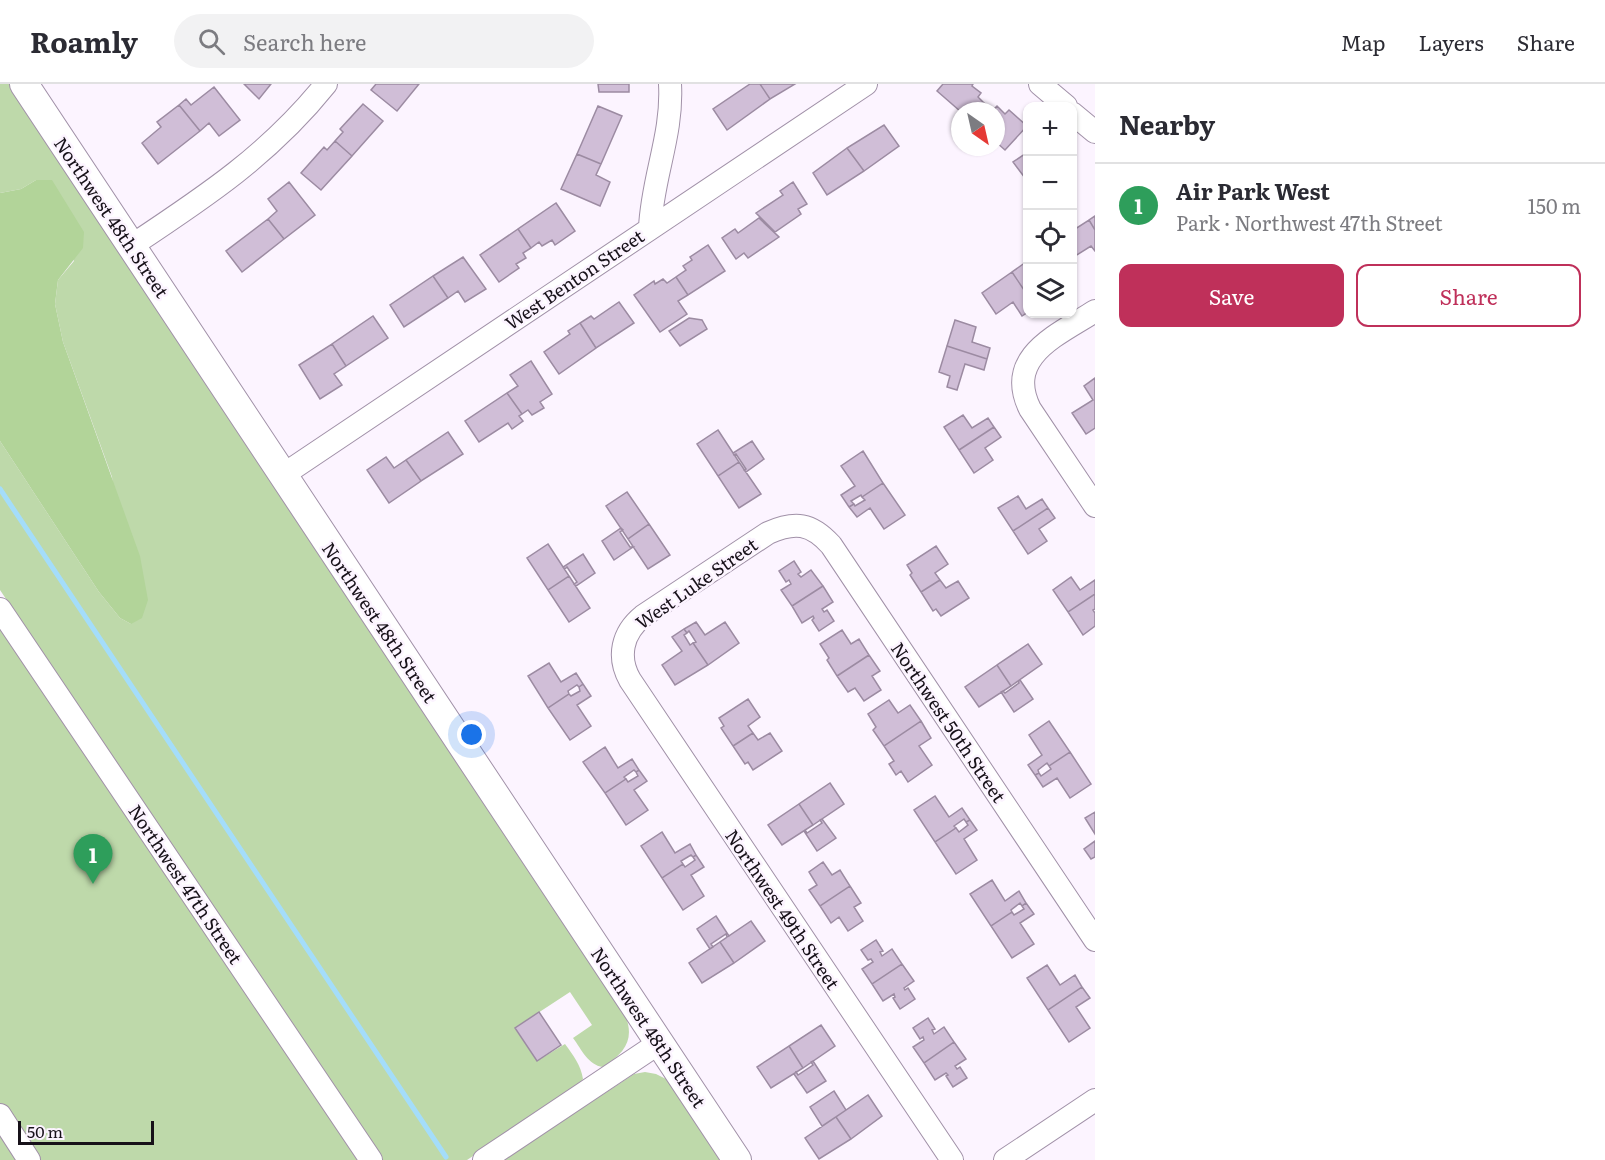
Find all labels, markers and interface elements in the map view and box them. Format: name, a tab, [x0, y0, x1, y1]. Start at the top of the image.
search box	[174, 14, 594, 68]
text: Roamly	[30, 20, 138, 62]
icon: search	[195, 25, 228, 58]
text: Search here	[243, 25, 366, 58]
text: Map	[1341, 26, 1386, 57]
text: Layers	[1419, 26, 1484, 57]
text: Share	[1517, 26, 1575, 57]
north arrow	[951, 102, 1005, 156]
map controls	[1023, 102, 1077, 318]
button: +	[1023, 102, 1077, 156]
text: Nearby	[1119, 104, 1215, 143]
street label: Northwest 48th Street	[48, 131, 176, 303]
button: −	[1023, 156, 1077, 210]
text: Air Park West	[1176, 174, 1330, 207]
text: 1	[1134, 190, 1143, 220]
text: 150 m	[1528, 190, 1581, 220]
text: Park · Northwest 47th Street	[1176, 207, 1443, 237]
button: locate	[1023, 210, 1077, 264]
street label: West Benton Street	[499, 222, 650, 336]
button: layers	[1023, 264, 1077, 318]
button: Save	[1119, 264, 1344, 327]
button: Share	[1356, 264, 1581, 327]
street label: West Luke Street	[629, 530, 763, 635]
street label: Northwest 48th Street	[316, 536, 444, 708]
street label: Northwest 50th Street	[885, 636, 1013, 808]
your location	[457, 720, 486, 749]
street label: Northwest 47th Street	[122, 799, 250, 970]
street label: Northwest 49th Street	[719, 823, 847, 995]
pin: 1	[74, 834, 112, 884]
street label: Northwest 48th Street	[585, 941, 713, 1113]
scale bar	[18, 1118, 154, 1146]
text: 50 m	[27, 1119, 63, 1143]

